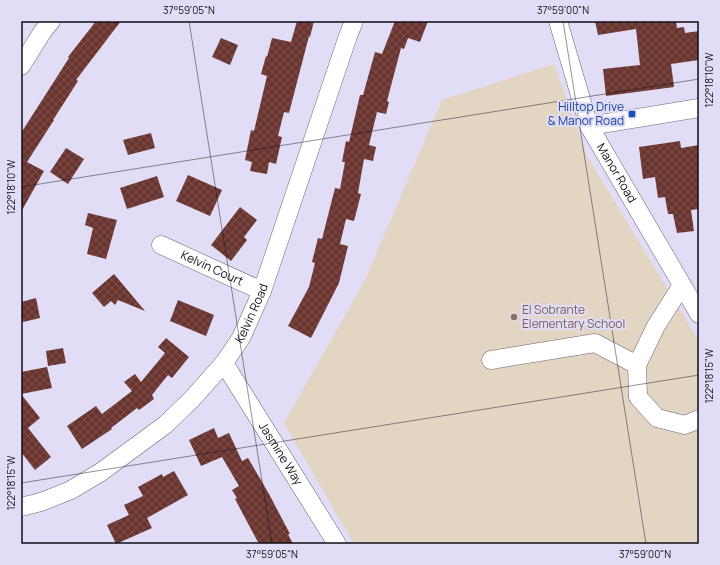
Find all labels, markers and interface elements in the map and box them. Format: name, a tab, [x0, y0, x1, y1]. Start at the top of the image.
text: 37°59'05"N	[163, 3, 215, 17]
text: 37°59'00"N	[537, 3, 589, 17]
text: 122°18'10"W	[702, 52, 716, 107]
place label: Hilltop Drive & Manor Road	[548, 98, 624, 129]
marker: Hilltop Drive & Manor Road	[627, 109, 637, 119]
street label: Manor Road	[593, 140, 641, 206]
text: 122°18'10"W	[4, 159, 18, 214]
street label: Kelvin Court	[178, 246, 246, 289]
street label: Kelvin Road	[231, 281, 272, 347]
place label: El Sobrante Elementary School	[522, 301, 625, 332]
marker: El Sobrante Elementary School	[509, 312, 519, 322]
text: 122°18'15"W	[702, 348, 716, 403]
street label: Jasmine Way	[255, 419, 308, 489]
text: 122°18'15"W	[4, 455, 18, 510]
text: 37°59'05"N	[246, 547, 298, 561]
text: 37°59'00"N	[619, 547, 671, 561]

